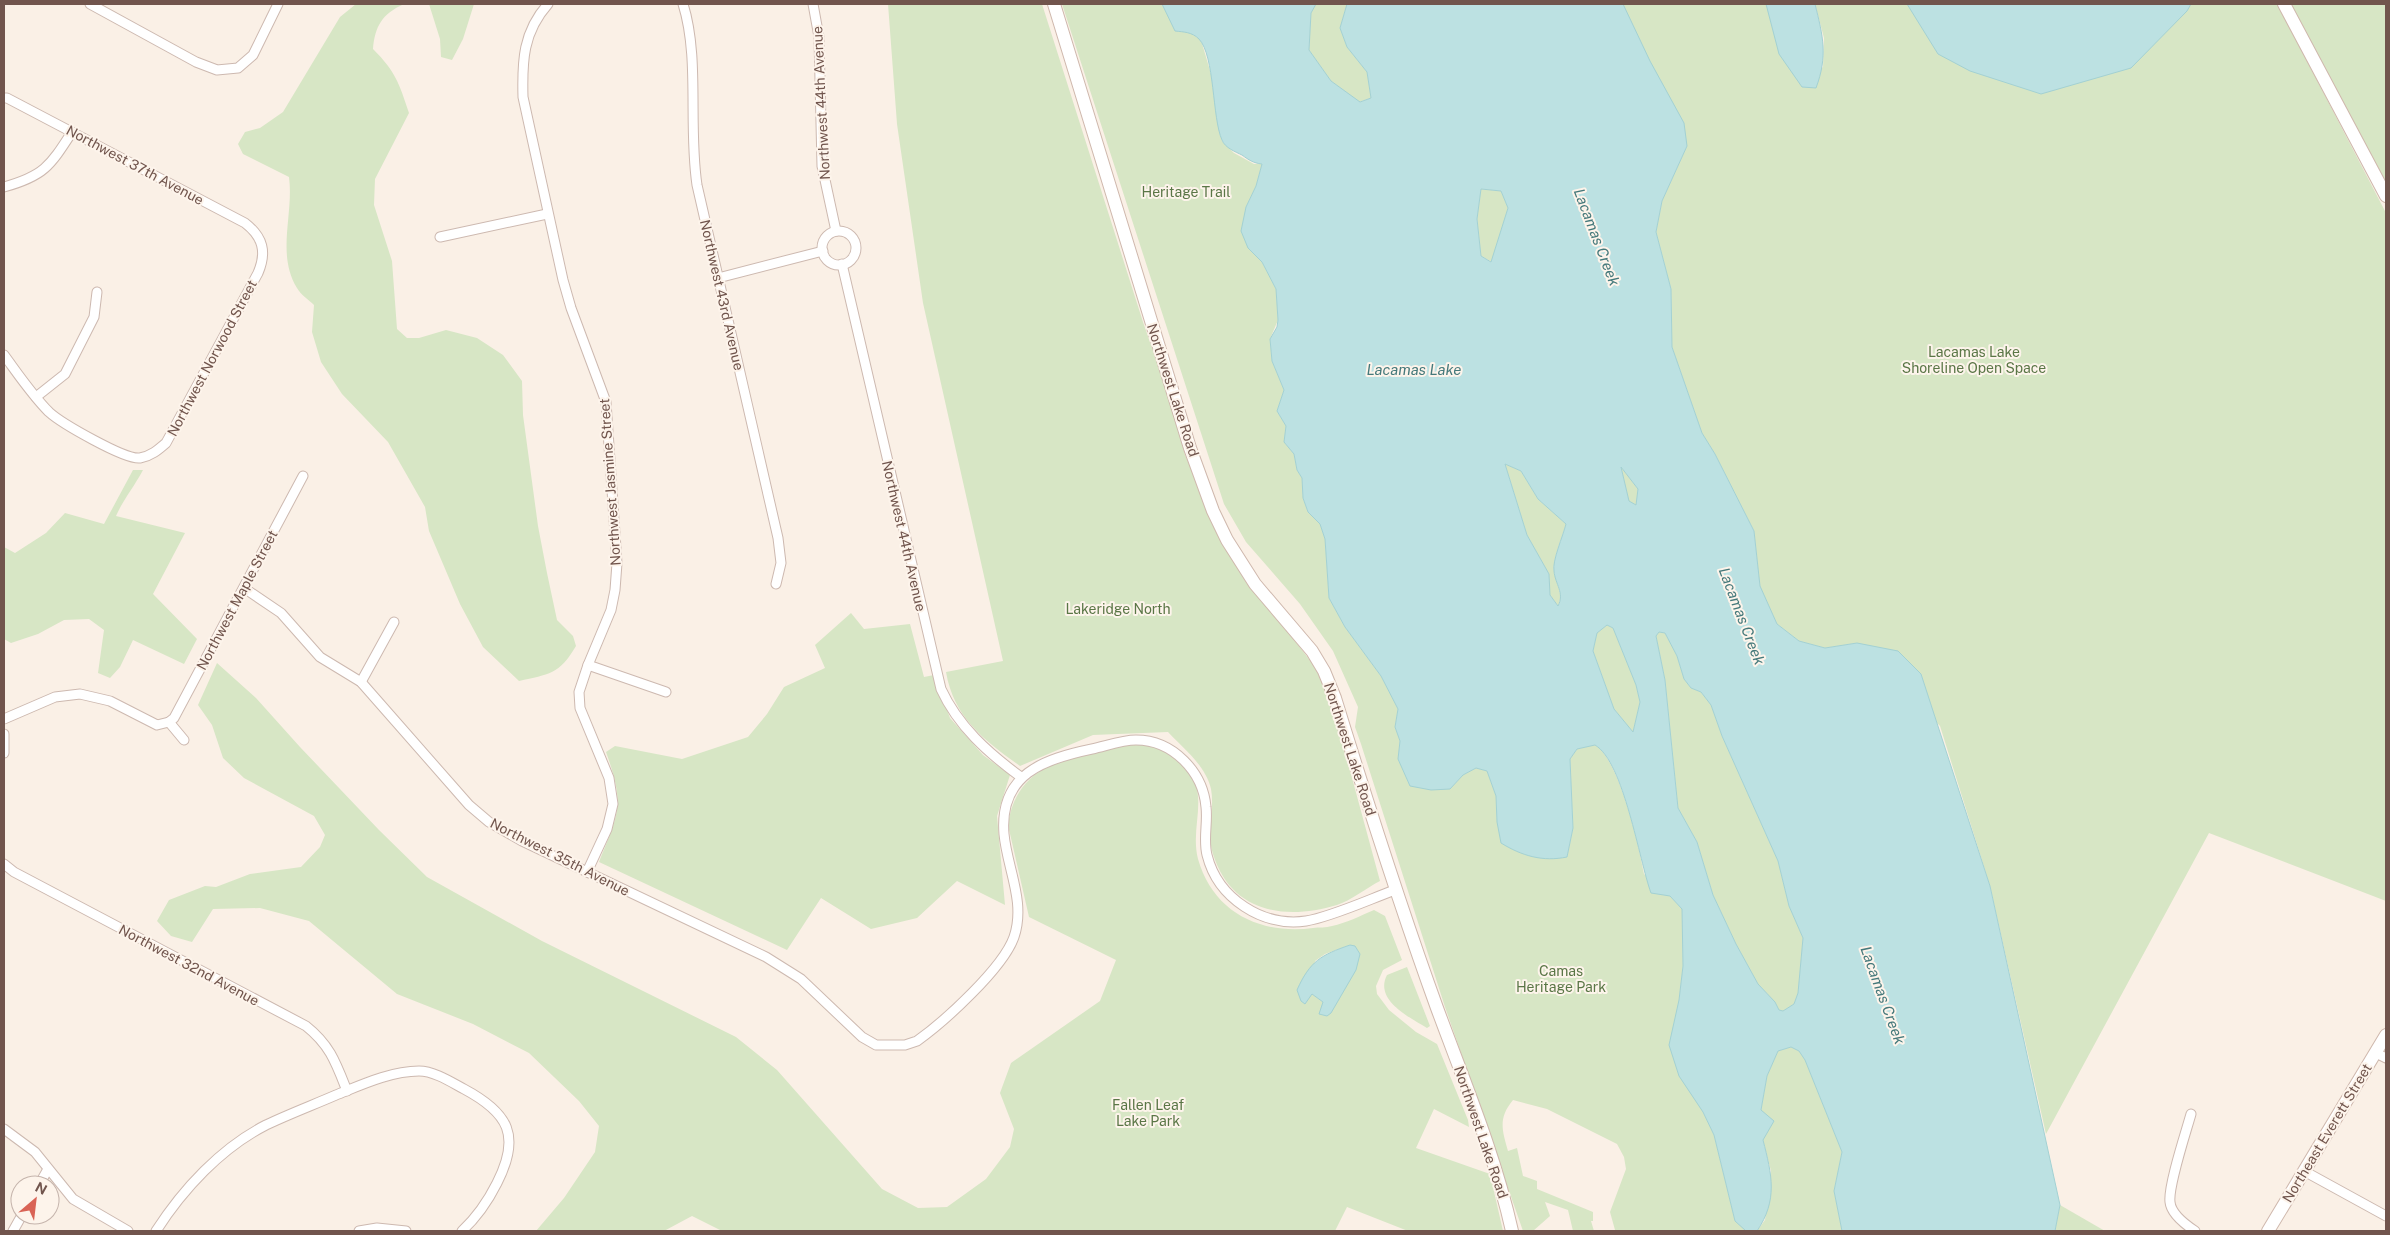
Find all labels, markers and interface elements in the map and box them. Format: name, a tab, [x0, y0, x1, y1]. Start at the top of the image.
street label: Northwest 44th Avenue	[809, 26, 833, 180]
street label: Northwest 37th Avenue	[64, 122, 207, 208]
park label: Heritage Trail	[1142, 184, 1230, 200]
water label: Lacamas Creek	[1571, 186, 1624, 289]
street label: Northwest 43rd Avenue	[697, 218, 747, 372]
street label: Northwest Norwood Street	[164, 277, 260, 439]
street label: Northwest Lake Road	[1144, 321, 1202, 459]
park label: Lacamas Lake Shoreline Open Space	[1902, 344, 2046, 376]
water label: Lacamas Lake	[1366, 361, 1462, 378]
street label: Northwest Jasmine Street	[596, 398, 624, 566]
street label: Northwest 44th Avenue	[879, 459, 929, 613]
street label: Northwest Maple Street	[193, 527, 281, 673]
water label: Lacamas Creek	[1716, 565, 1769, 668]
park label: Lakeridge North	[1065, 601, 1171, 617]
street label: Northwest Lake Road	[1321, 680, 1379, 818]
street label: Northwest 35th Avenue	[488, 815, 632, 899]
street label: Northwest 32nd Avenue	[116, 921, 262, 1009]
water label: Lacamas Creek	[1857, 944, 1909, 1047]
park label: Camas Heritage Park	[1516, 963, 1606, 995]
street label: Northeast Everett Street	[2279, 1061, 2375, 1205]
street label: Northwest Lake Road	[1451, 1064, 1511, 1200]
park label: Fallen Leaf Lake Park	[1112, 1097, 1184, 1129]
north arrow	[10, 1175, 60, 1225]
text: N	[33, 1179, 50, 1198]

